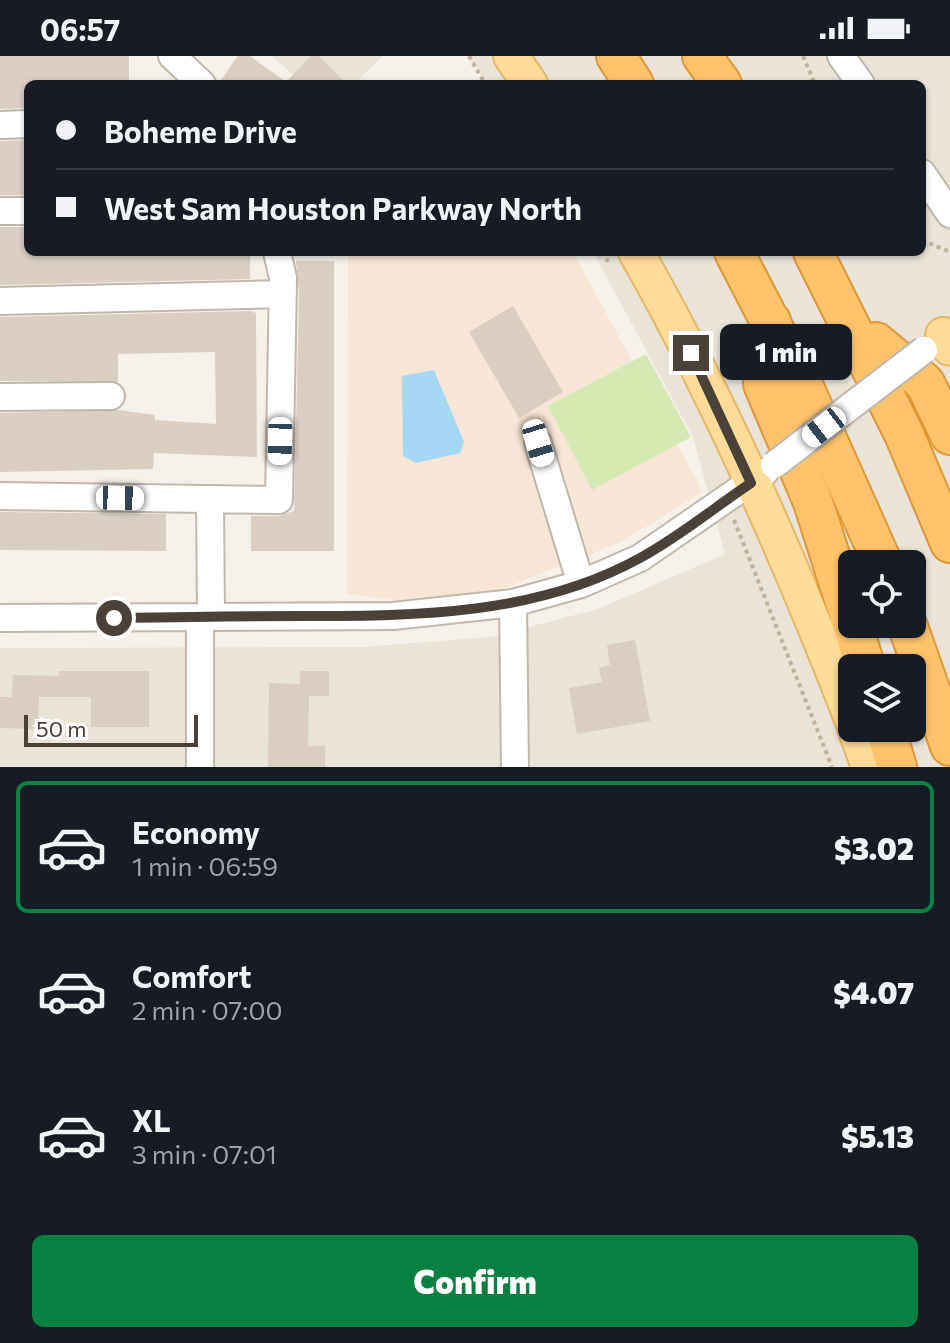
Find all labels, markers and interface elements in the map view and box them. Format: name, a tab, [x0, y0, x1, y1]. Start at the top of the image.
text: 06:57	[40, 10, 120, 47]
text: Boheme Drive	[104, 112, 297, 149]
text: West Sam Houston Parkway North	[104, 189, 582, 226]
callout: 1 min	[719, 325, 851, 381]
route end	[673, 335, 709, 371]
text: 1 min	[755, 336, 817, 367]
car	[798, 403, 850, 451]
car	[268, 417, 292, 465]
car	[520, 417, 556, 469]
car	[96, 486, 144, 510]
map controls	[838, 550, 926, 742]
button: locate	[838, 550, 926, 638]
route start	[96, 600, 132, 636]
button: layers	[838, 654, 926, 742]
scale bar	[24, 711, 198, 747]
text: 50 m	[36, 715, 86, 742]
icon: car	[36, 811, 108, 883]
text: Economy	[132, 813, 260, 850]
text: $3.02	[834, 829, 914, 866]
text: 1 min · 06:59	[132, 850, 278, 881]
icon: car	[36, 955, 108, 1027]
text: Comfort	[132, 957, 251, 994]
text: $4.07	[833, 973, 914, 1010]
text: 2 min · 07:00	[132, 994, 282, 1025]
icon: car	[36, 1099, 108, 1171]
text: XL	[132, 1101, 171, 1138]
text: $5.13	[841, 1117, 914, 1154]
text: 3 min · 07:01	[132, 1138, 277, 1169]
button: Confirm	[32, 1235, 918, 1327]

